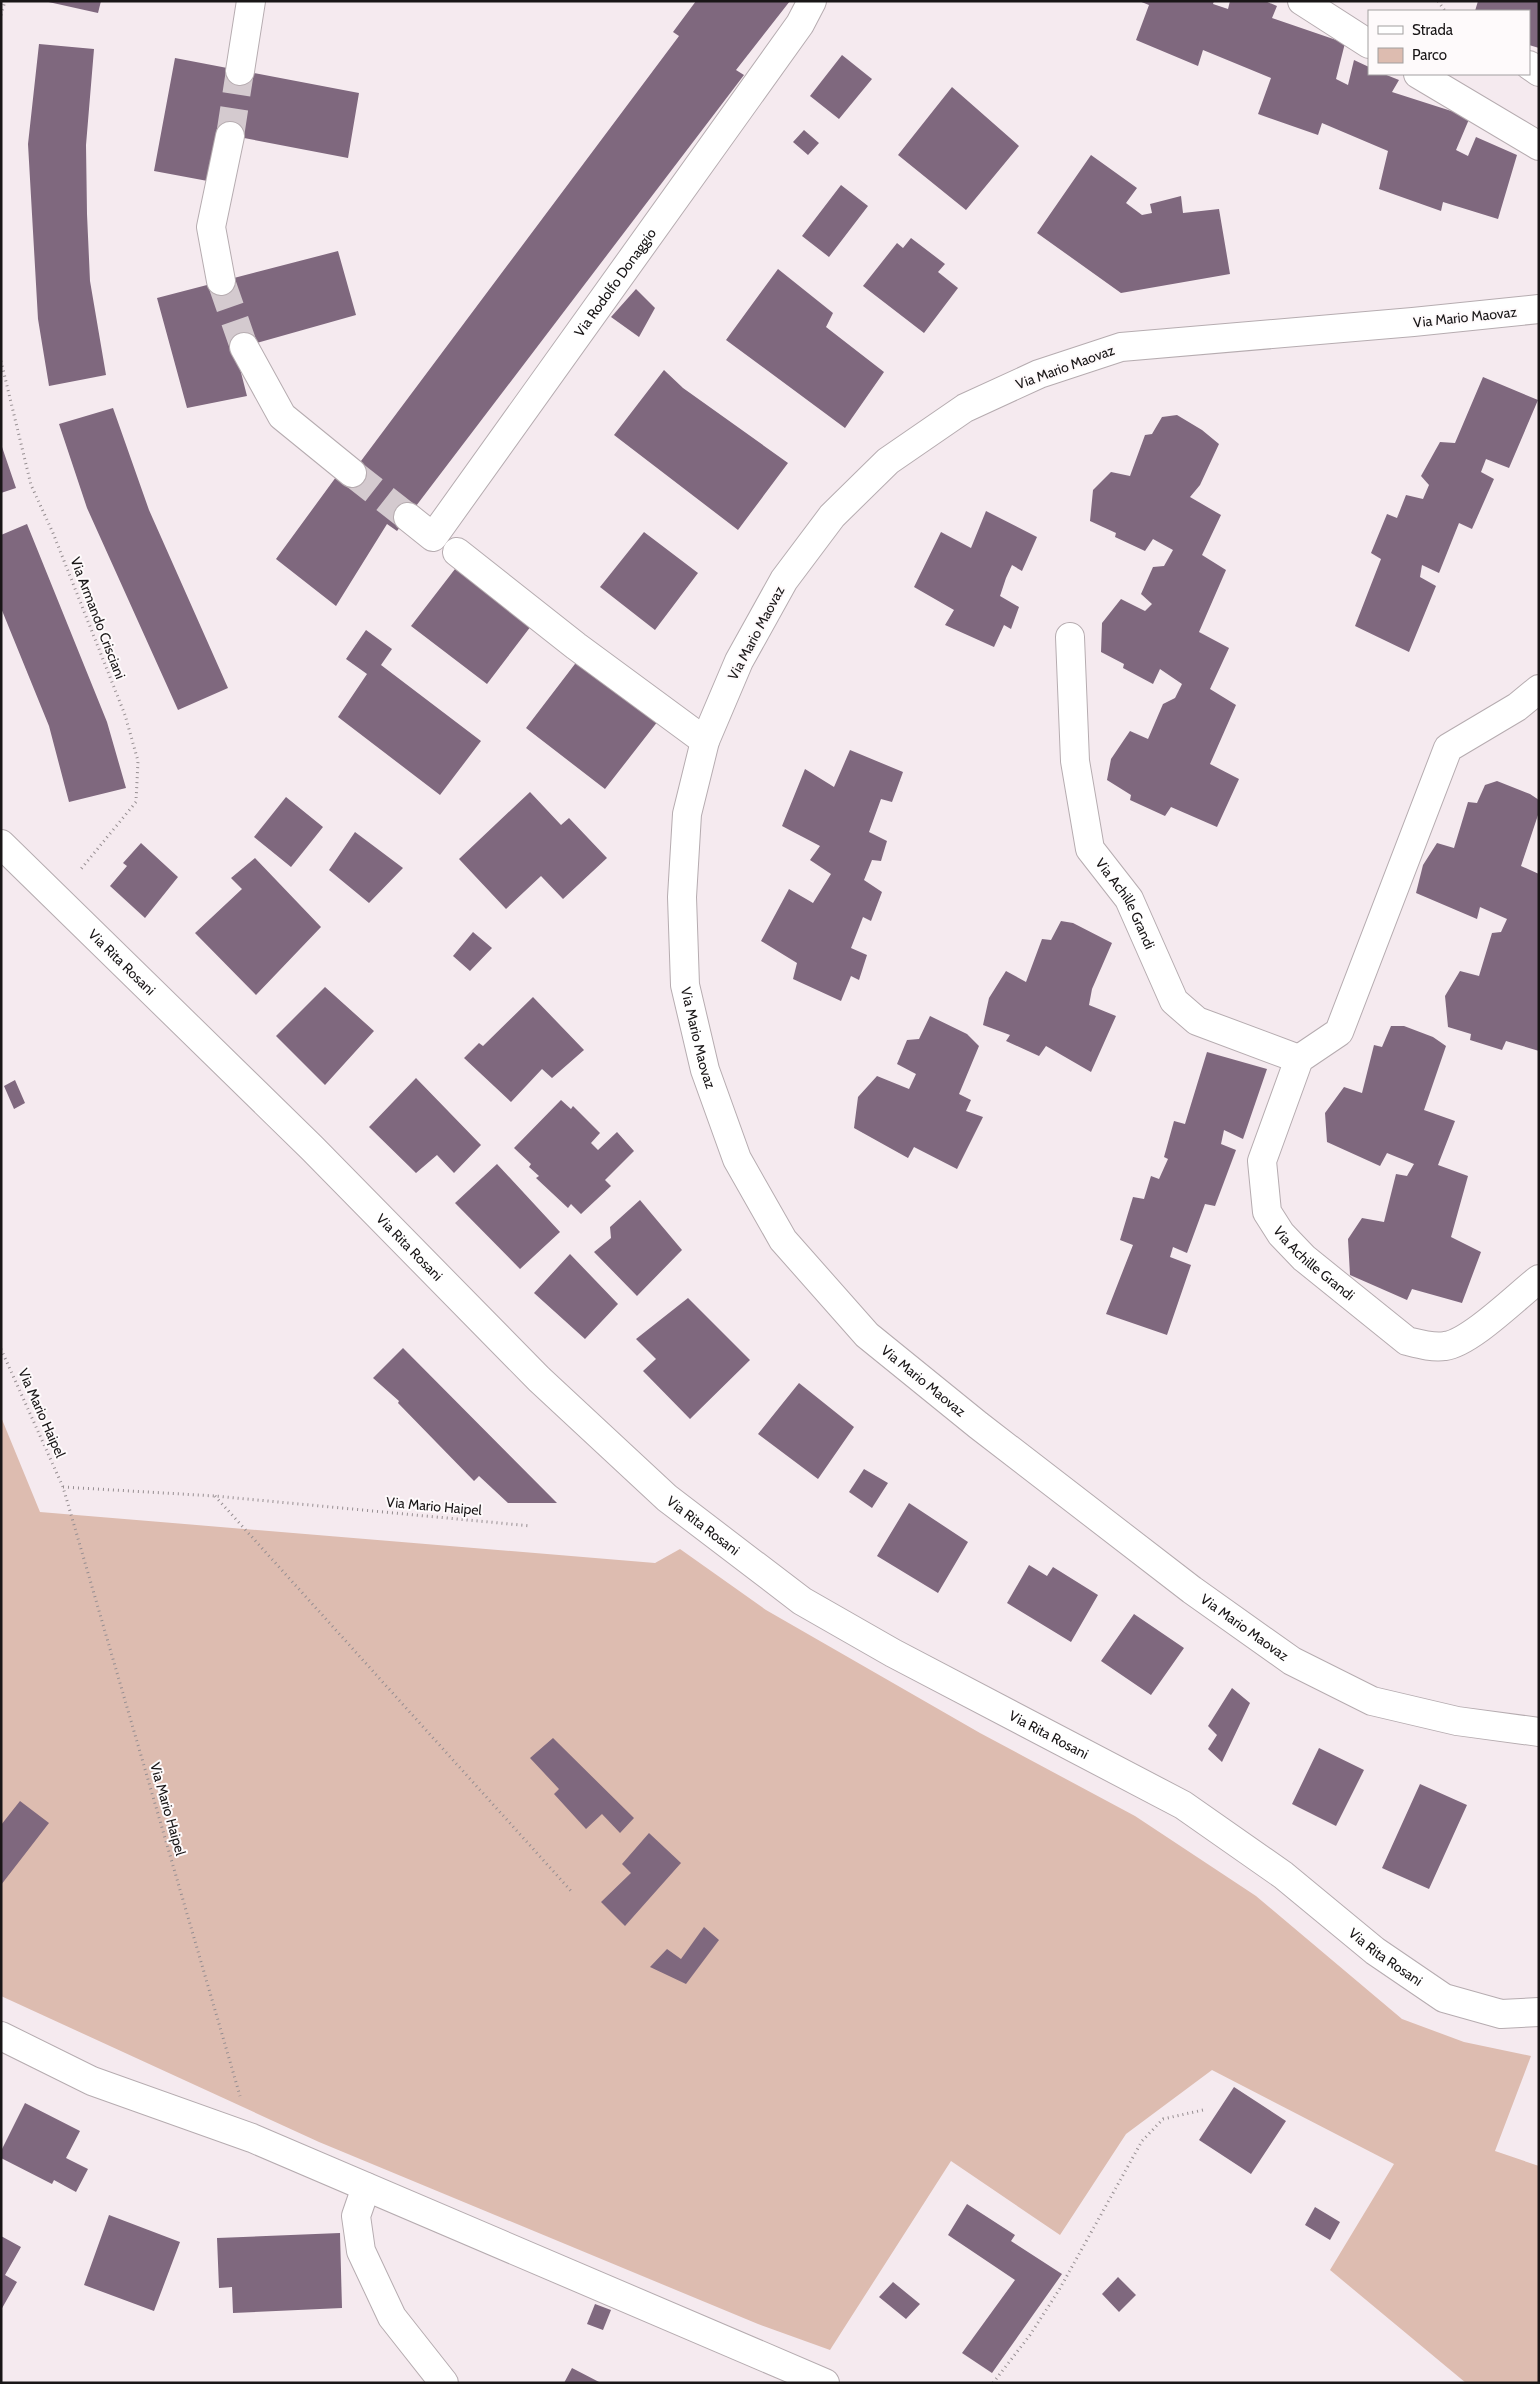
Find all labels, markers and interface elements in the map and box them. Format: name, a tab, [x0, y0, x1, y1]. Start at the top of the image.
legend	[1368, 10, 1530, 75]
text: Strada	[1412, 21, 1454, 39]
text: Parco	[1412, 46, 1447, 64]
street label: Via Rodolfo Donaggio	[570, 224, 660, 340]
street label: Via Mario Maovaz	[1412, 303, 1518, 331]
street label: Via Mario Maovaz	[1013, 341, 1117, 393]
street label: Via Armando Crisciani	[66, 555, 130, 681]
street label: Via Mario Maovaz	[724, 583, 789, 683]
street label: Via Achille Grandi	[1092, 855, 1159, 952]
street label: Via Rita Rosani	[84, 925, 159, 999]
street label: Via Mario Maovaz	[677, 985, 720, 1092]
street label: Via Rita Rosani	[373, 1210, 446, 1285]
street label: Via Achille Grandi	[1269, 1223, 1358, 1304]
street label: Via Mario Maovaz	[877, 1341, 970, 1421]
street label: Via Mario Haipel	[14, 1366, 70, 1461]
street label: Via Rita Rosani	[663, 1492, 743, 1559]
street label: Via Mario Haipel	[385, 1493, 483, 1519]
street label: Via Mario Maovaz	[1197, 1590, 1293, 1665]
street label: Via Rita Rosani	[1006, 1706, 1092, 1763]
street label: Via Mario Haipel	[146, 1760, 190, 1858]
street label: Via Rita Rosani	[1345, 1924, 1426, 1990]

